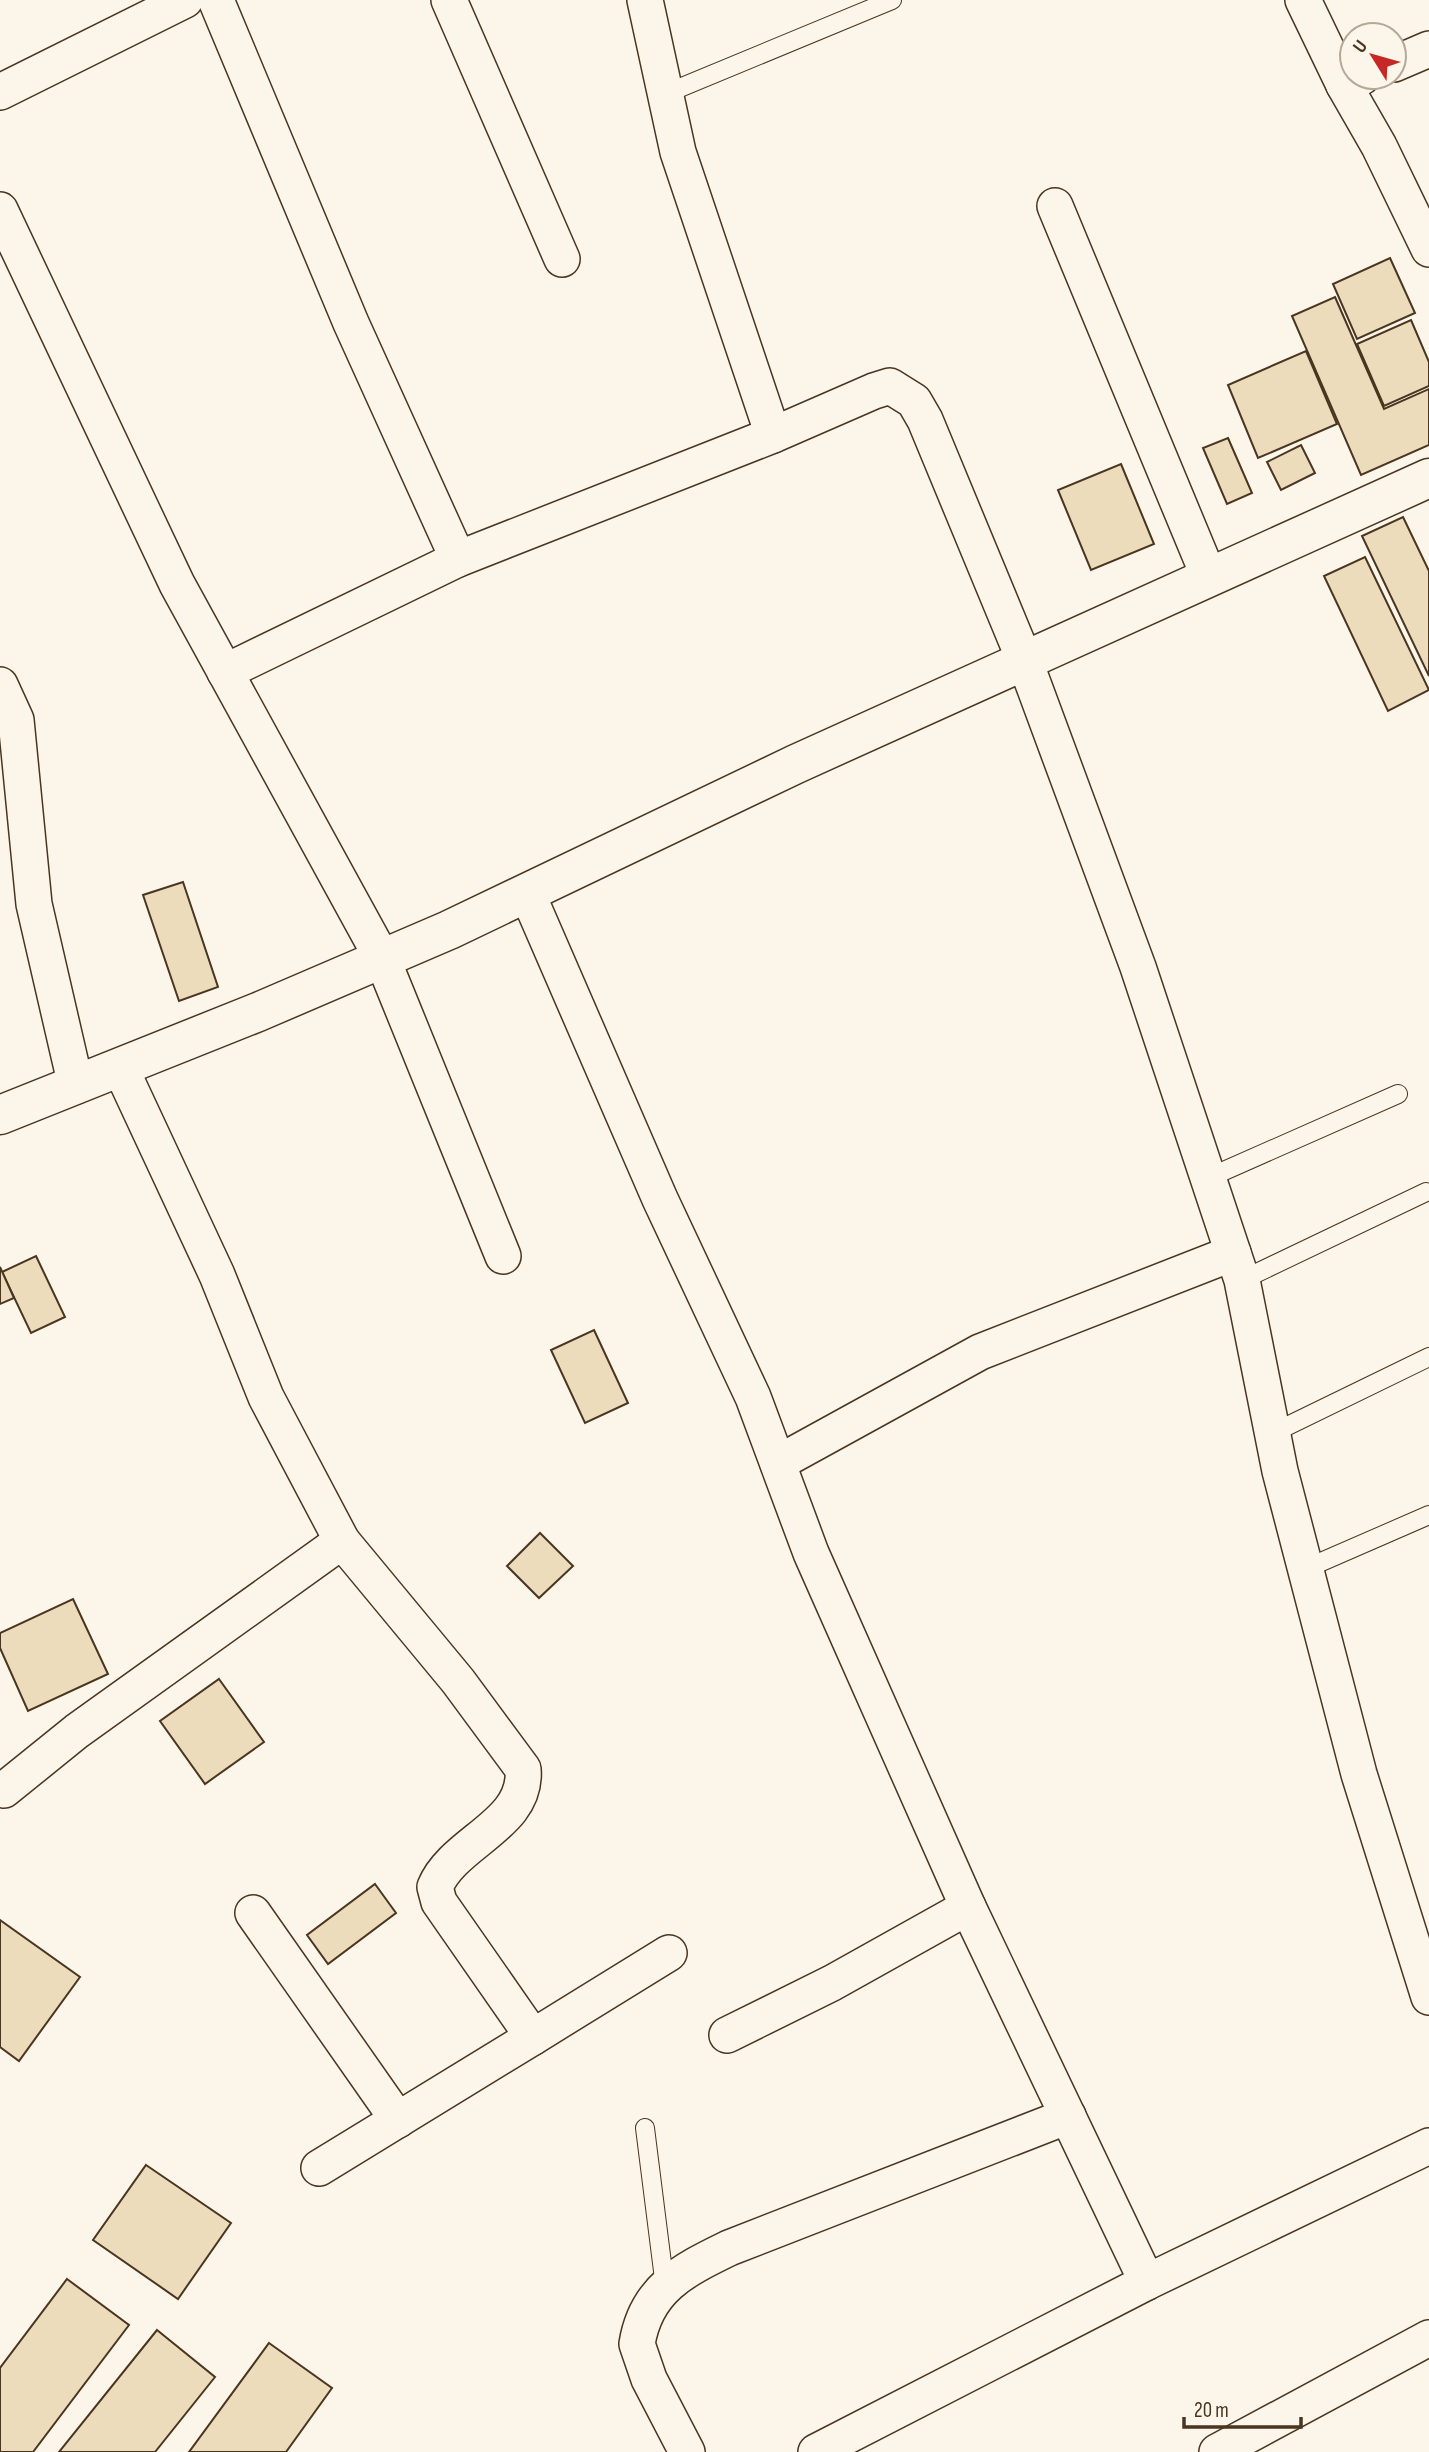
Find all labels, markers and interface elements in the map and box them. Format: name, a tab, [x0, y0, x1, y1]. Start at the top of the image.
north arrow	[1338, 21, 1408, 91]
text: U	[1348, 36, 1373, 58]
scale bar	[1184, 2386, 1301, 2430]
text: 20 m	[1194, 2398, 1229, 2423]

